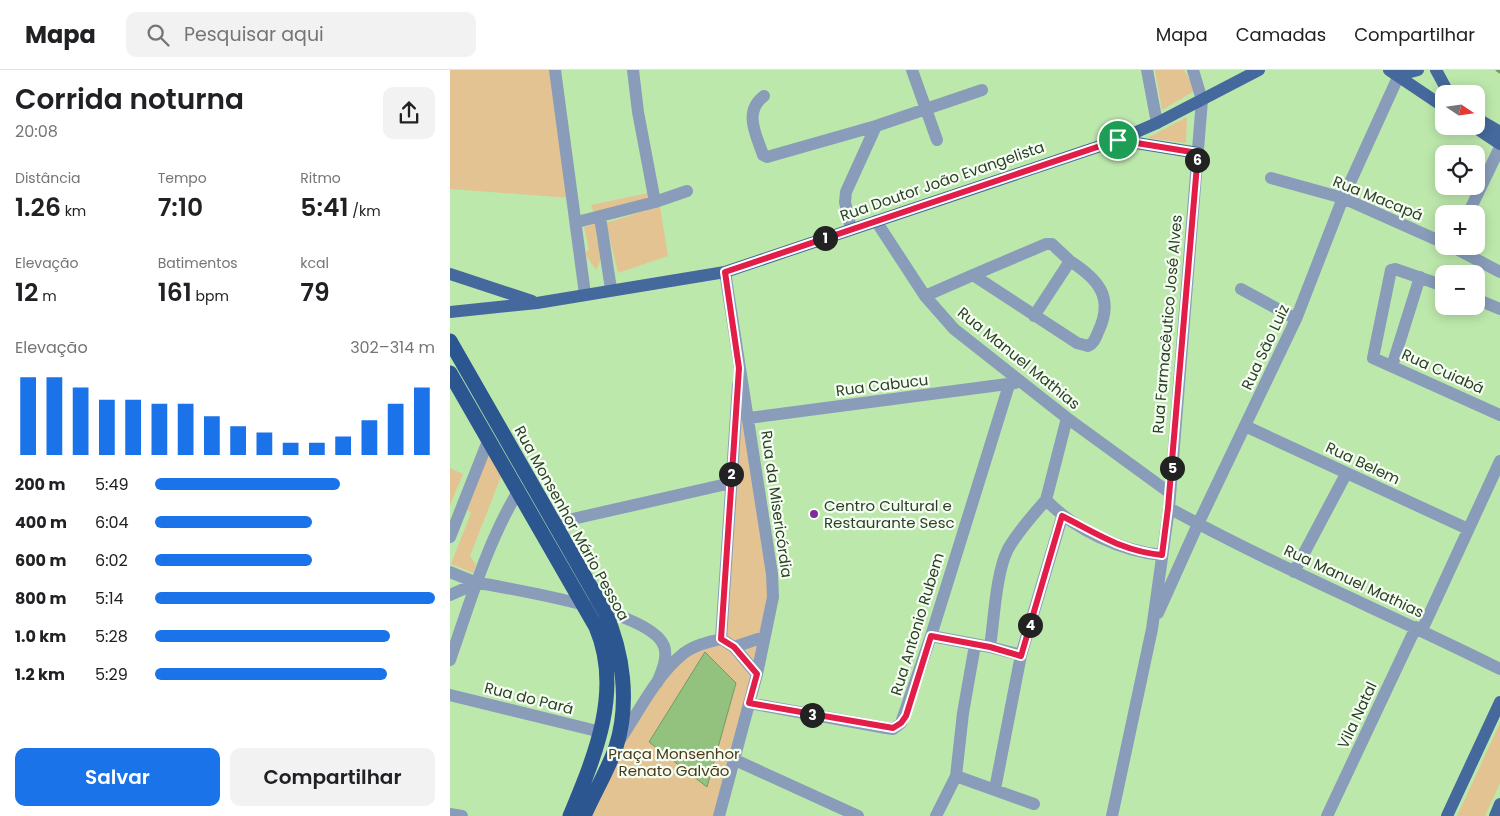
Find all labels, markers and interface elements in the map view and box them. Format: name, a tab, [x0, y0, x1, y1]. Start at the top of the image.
search box	[126, 12, 476, 57]
text: Mapa	[25, 18, 96, 51]
icon: search	[144, 21, 172, 49]
text: Pesquisar aqui	[184, 21, 324, 48]
text: Mapa	[1156, 22, 1208, 47]
text: Camadas	[1236, 22, 1326, 47]
text: Compartilhar	[1354, 22, 1475, 47]
text: Corrida noturna	[15, 80, 244, 119]
north arrow	[1435, 85, 1485, 135]
map controls	[1435, 85, 1485, 315]
button: share	[383, 87, 435, 139]
pin	[1097, 119, 1139, 161]
text: 20:08	[15, 120, 58, 143]
icon: arrive	[1104, 126, 1132, 154]
street label: Rua Doutor João Evangelista	[837, 136, 1047, 226]
button: locate	[1435, 145, 1485, 195]
pin: 6	[1184, 148, 1210, 172]
text: 6	[1193, 150, 1202, 170]
text: Distância	[15, 168, 81, 188]
text: Tempo	[158, 168, 207, 188]
text: Ritmo	[300, 168, 341, 188]
street label: Rua Macapá	[1330, 170, 1426, 226]
text: 1.26	[15, 190, 61, 225]
text: 7:10	[158, 190, 203, 225]
text: 5:41	[300, 190, 349, 225]
text: km	[61, 201, 86, 221]
text: /km	[349, 201, 381, 221]
button: +	[1435, 205, 1485, 255]
street label: Rua Farmacêutico José Alves	[1147, 214, 1187, 434]
pin: 1	[812, 226, 838, 250]
text: 1	[823, 228, 828, 248]
text: Elevação	[15, 253, 79, 273]
text: Batimentos	[158, 253, 238, 273]
text: kcal	[300, 253, 329, 273]
button: −	[1435, 265, 1485, 315]
text: 12	[15, 275, 38, 310]
text: 161	[158, 275, 192, 310]
text: 79	[300, 275, 330, 310]
text: m	[38, 286, 57, 306]
text: bpm	[192, 286, 229, 306]
street label: Rua São Luiz	[1236, 301, 1294, 393]
street label: Rua Manuel Mathias	[953, 302, 1085, 414]
text: Elevação	[15, 336, 88, 359]
text: 302–314 m	[350, 336, 435, 359]
street label: Rua Cuiabá	[1398, 343, 1488, 399]
street label: Rua Cabucu	[835, 369, 929, 401]
street label: Rua Monsenhor Mário Pessoa	[510, 422, 634, 624]
street label: Rua da Misericórdia	[756, 429, 798, 579]
street label: Rua Belem	[1322, 437, 1404, 489]
pin: 5	[1160, 456, 1184, 480]
text: 5	[1168, 458, 1177, 478]
pin: 2	[718, 462, 744, 486]
text: 2	[728, 464, 736, 484]
text: 200 m	[15, 473, 65, 496]
text: 5:49	[95, 473, 129, 496]
place label: Centro Cultural e Restaurante Sesc	[824, 495, 955, 533]
marker: Centro Cultural e Restaurante Sesc	[808, 508, 820, 520]
text: 400 m	[15, 511, 67, 534]
text: 6:04	[95, 511, 129, 534]
street label: Rua Manuel Mathias	[1281, 539, 1427, 623]
text: 600 m	[15, 549, 66, 572]
text: 6:02	[95, 549, 128, 572]
street label: Rua Antonio Rubem	[885, 550, 949, 698]
text: 800 m	[15, 587, 67, 610]
text: 5:14	[95, 587, 124, 610]
pin: 4	[1018, 612, 1042, 638]
text: 4	[1026, 615, 1035, 635]
text: 1.0 km	[15, 625, 66, 648]
text: 5:28	[95, 625, 128, 648]
text: 1.2 km	[15, 663, 65, 686]
text: 5:29	[95, 663, 128, 686]
street label: Rua do Pará	[482, 677, 576, 719]
street label: Vila Natal	[1332, 678, 1382, 752]
pin: 3	[800, 702, 824, 728]
text: 3	[808, 705, 817, 725]
park label: Praça Monsenhor Renato Galvão	[608, 743, 740, 781]
button: Salvar	[15, 748, 220, 806]
button: Compartilhar	[230, 748, 435, 806]

